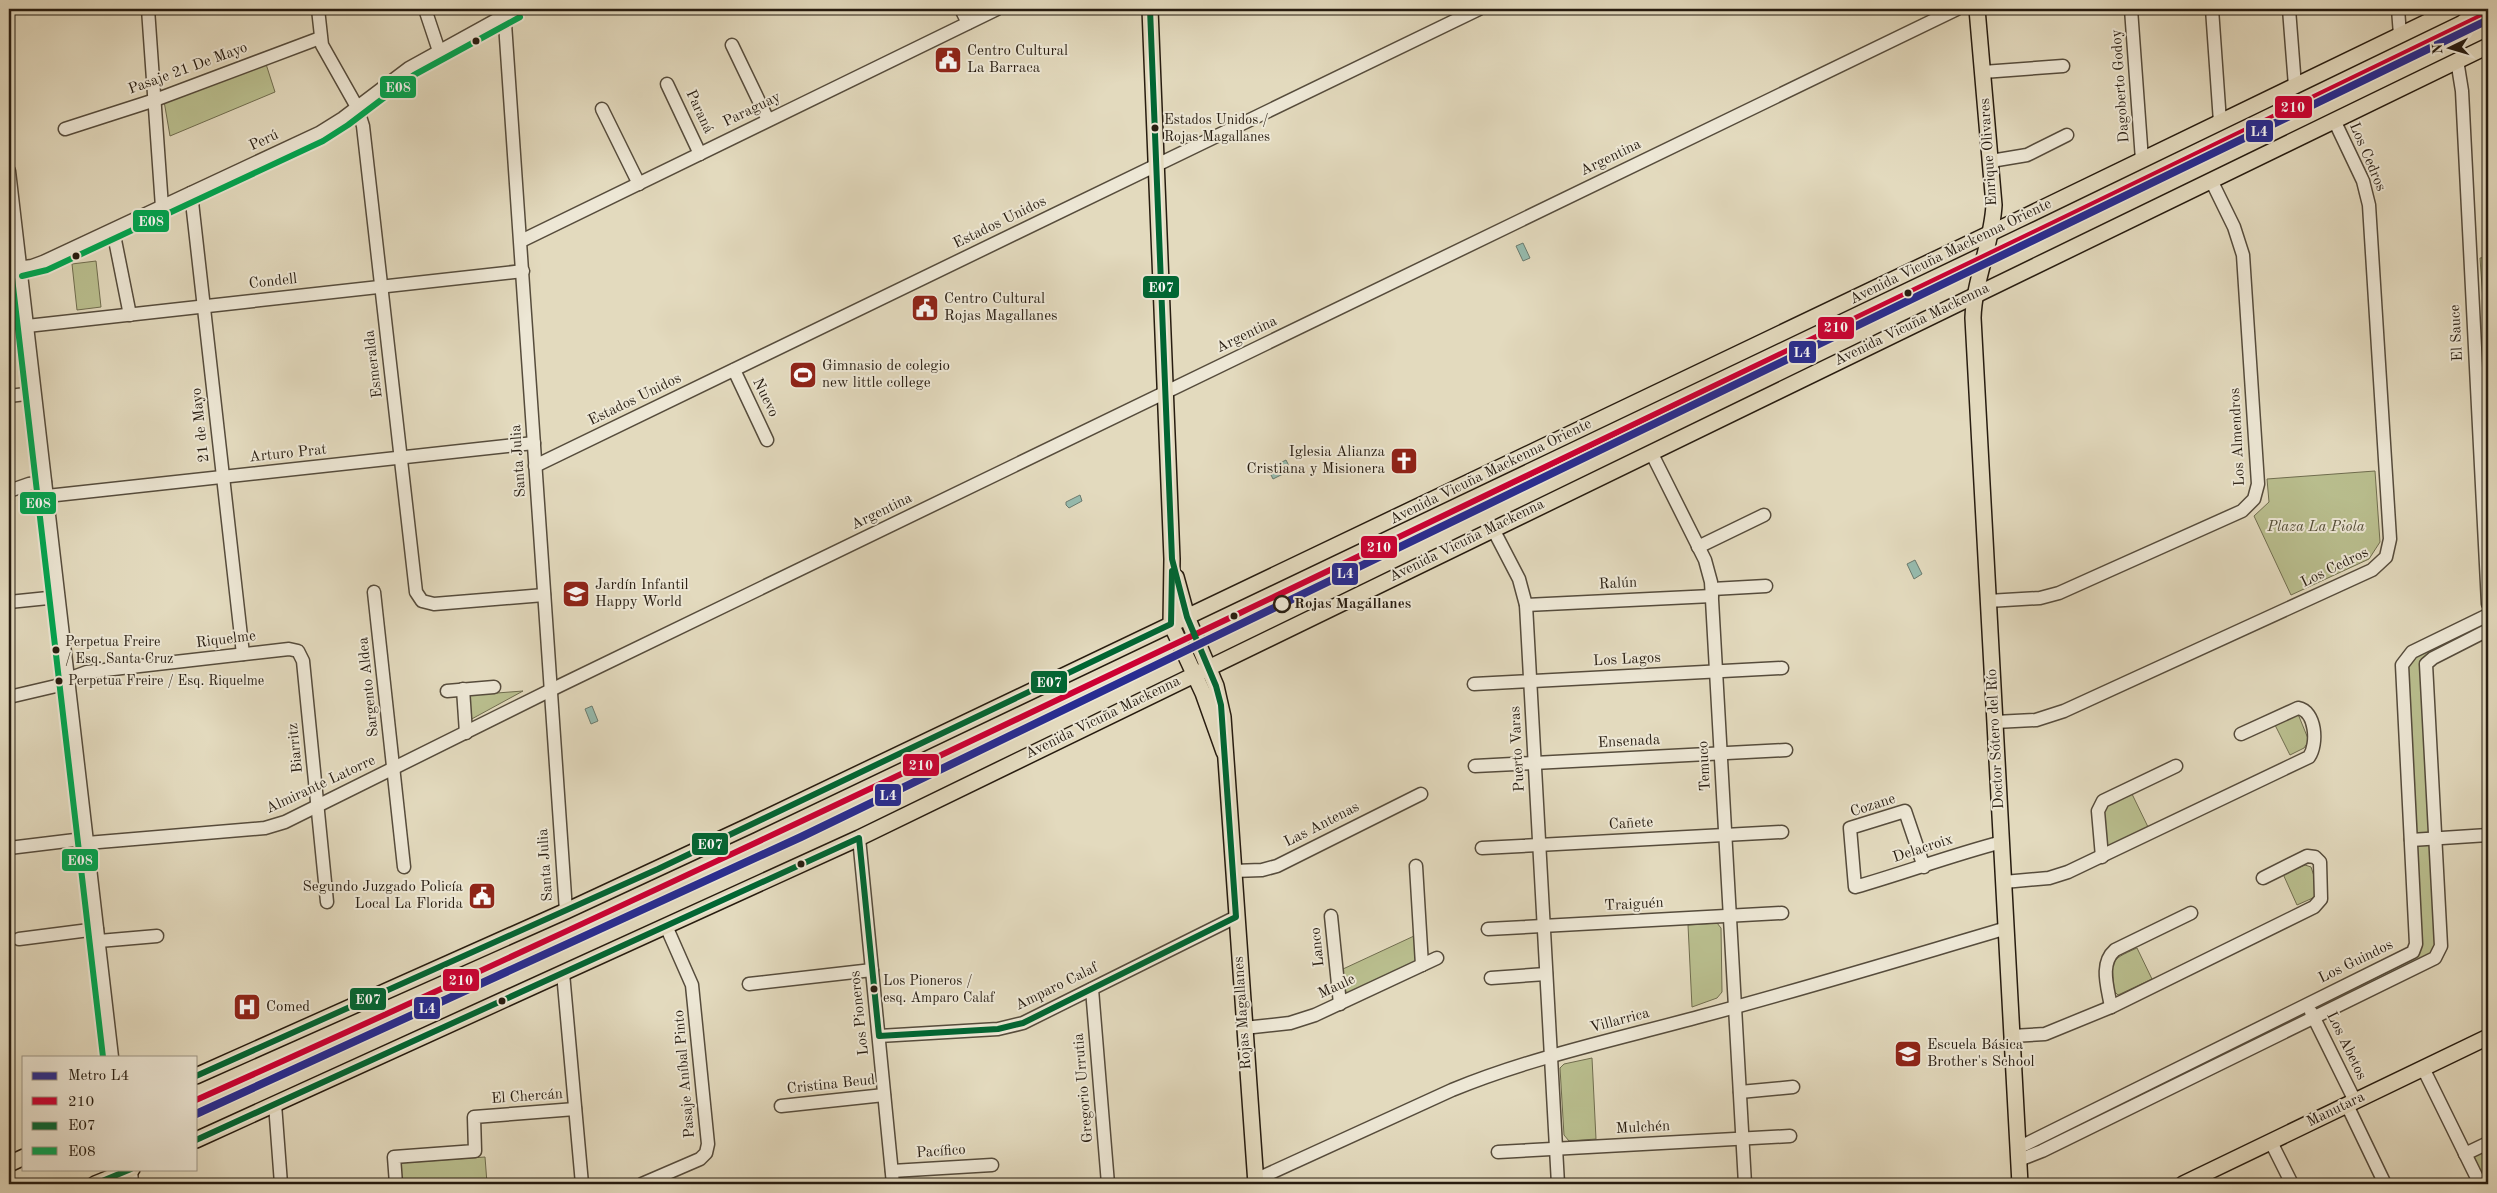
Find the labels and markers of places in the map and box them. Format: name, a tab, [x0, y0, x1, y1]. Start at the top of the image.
unlabelled marker	[471, 36, 481, 46]
place label: Centro Cultural La Barraca	[967, 44, 1068, 76]
public building icon: Centro Cultural La Barraca	[933, 45, 963, 75]
place label: Estados Unidos / Rojas Magallanes	[1164, 113, 1270, 144]
marker: Estados Unidos / Rojas Magallanes	[1150, 123, 1160, 133]
unlabelled marker	[71, 251, 81, 261]
unlabelled marker	[1903, 288, 1913, 298]
place label: Centro Cultural Rojas Magallanes	[944, 292, 1058, 324]
public building icon: Centro Cultural Rojas Magallanes	[910, 293, 940, 323]
place label: Gimnasio de colegio new little college	[822, 359, 950, 391]
sports icon: Gimnasio de colegio new little college	[788, 360, 818, 390]
place label: Iglesia Alianza Cristiana y Misionera	[1246, 445, 1386, 477]
church icon: Iglesia Alianza Cristiana y Misionera	[1389, 446, 1419, 476]
place label: Jardín Infantil Happy World	[595, 578, 689, 610]
school or university icon: Jardín Infantil Happy World	[561, 579, 591, 609]
marker: Rojas Magallanes	[1273, 595, 1291, 613]
place label: Rojas Magallanes	[1294, 597, 1411, 612]
unlabelled marker	[1229, 611, 1239, 621]
place label: Perpetua Freire / Esq. Santa Cruz	[65, 635, 173, 666]
marker: Perpetua Freire / Esq. Santa Cruz	[51, 645, 61, 655]
place label: Perpetua Freire / Esq. Riquelme	[68, 674, 264, 688]
marker: Perpetua Freire / Esq. Riquelme	[54, 676, 64, 686]
unlabelled marker	[796, 859, 806, 869]
place label: Segundo Juzgado Policía Local La Florida	[302, 880, 464, 912]
public building icon: Segundo Juzgado Policía Local La Florida	[467, 881, 497, 911]
place label: Los Pioneros / esq. Amparo Calaf	[883, 974, 996, 1005]
marker: Los Pioneros / esq. Amparo Calaf	[869, 984, 879, 994]
hospital icon: Comed	[232, 992, 262, 1022]
unlabelled marker	[497, 996, 507, 1006]
place label: Comed	[266, 1000, 310, 1015]
place label: Escuela Básica Brother's School	[1927, 1038, 2035, 1070]
school or university icon: Escuela Básica Brother's School	[1893, 1039, 1923, 1069]

